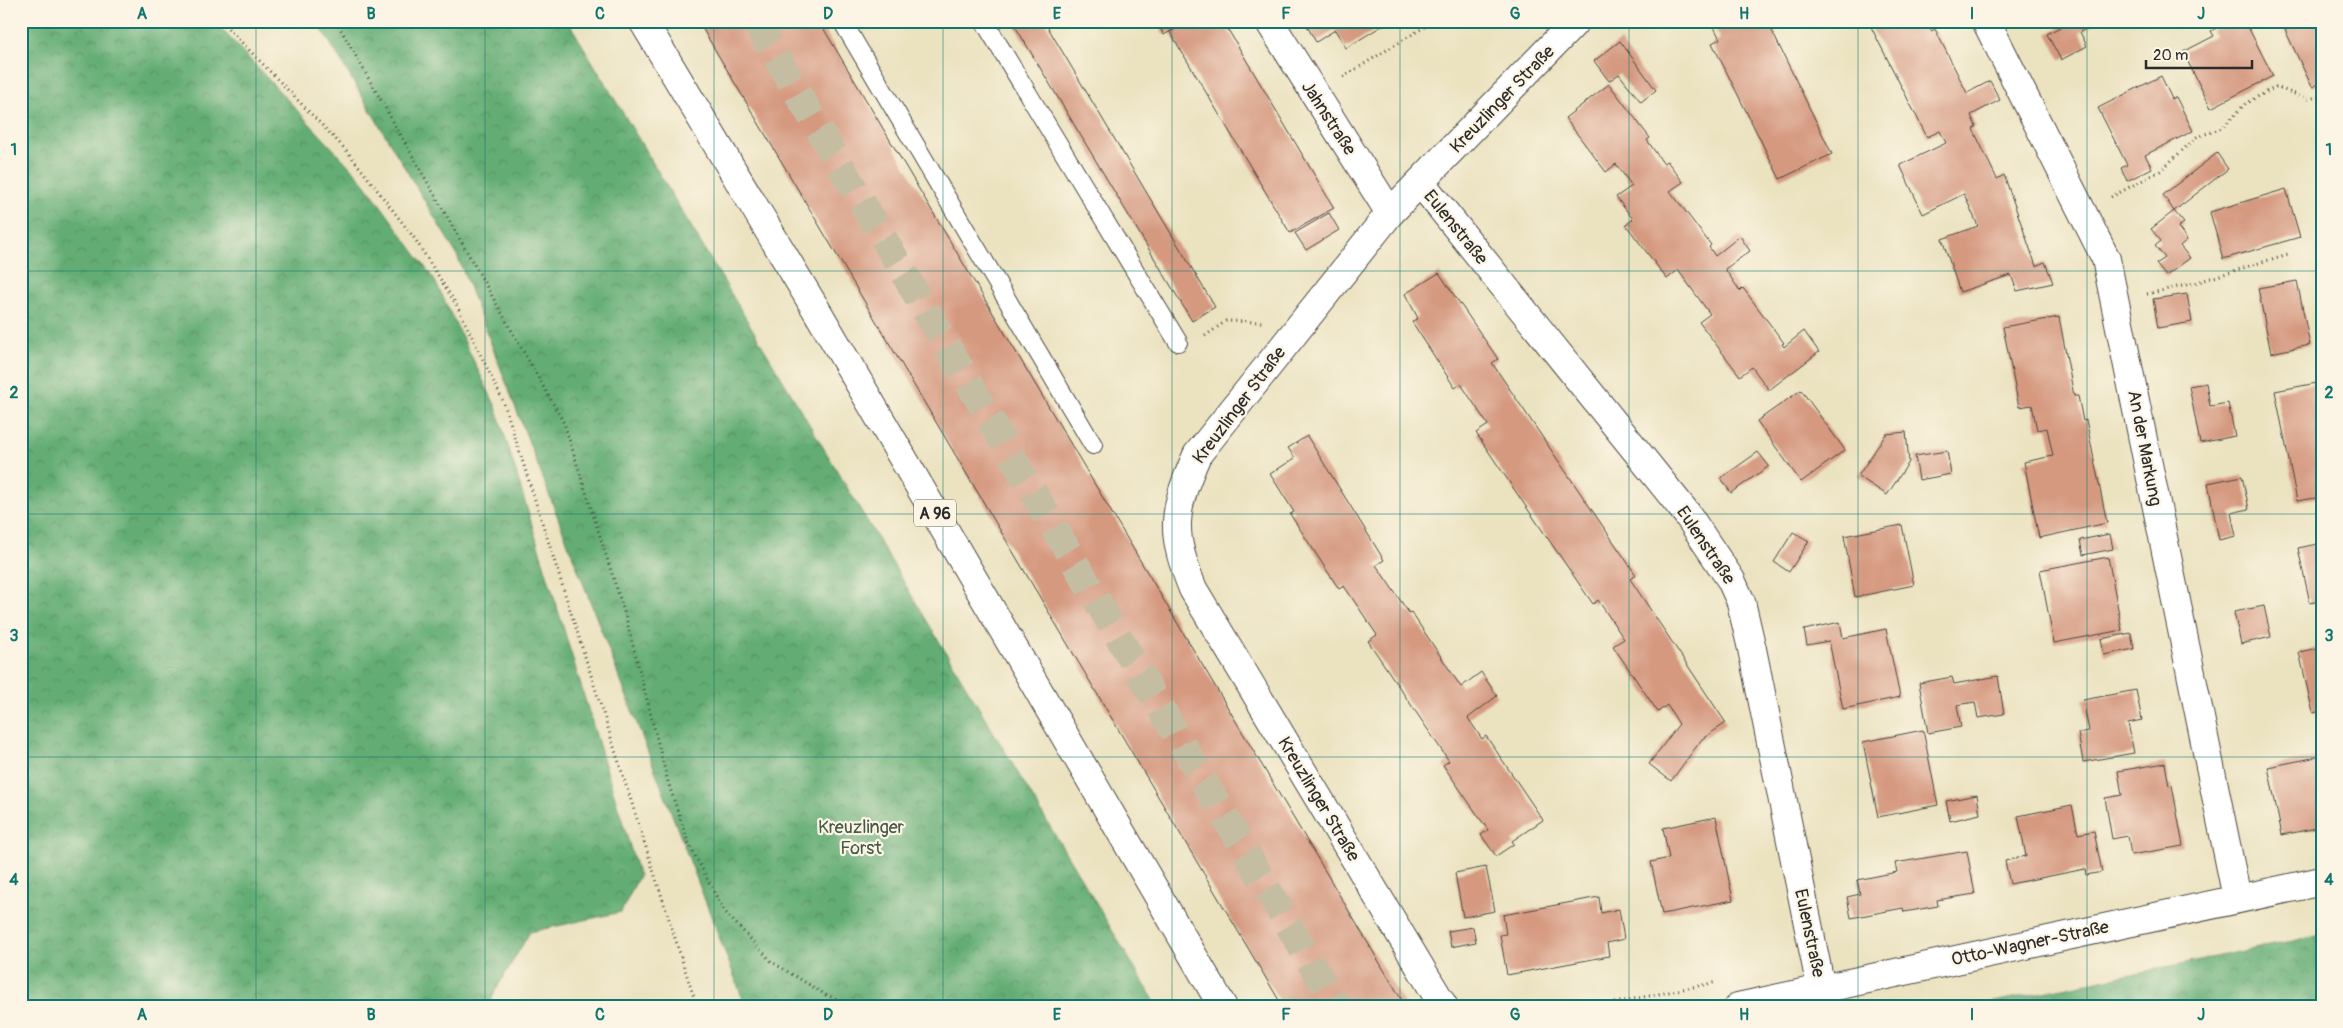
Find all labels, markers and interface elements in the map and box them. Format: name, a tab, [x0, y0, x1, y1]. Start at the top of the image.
text: A	[137, 4, 148, 24]
text: B	[366, 4, 376, 24]
text: C	[595, 4, 605, 24]
text: D	[823, 4, 833, 24]
text: E	[1053, 4, 1062, 24]
text: F	[1281, 4, 1291, 24]
text: G	[1510, 4, 1521, 24]
text: H	[1739, 4, 1749, 24]
text: I	[1970, 4, 1974, 24]
text: J	[2197, 4, 2205, 24]
scale bar	[2146, 38, 2252, 70]
street label: Kreuzlinger Straße	[1445, 40, 1560, 158]
text: 20 m	[2153, 46, 2188, 65]
street label: Jahnstraße	[1296, 77, 1361, 160]
text: 1	[11, 140, 17, 160]
text: 1	[2326, 140, 2332, 160]
street label: Eulenstraße	[1418, 185, 1493, 270]
street label: Kreuzlinger Straße	[1188, 342, 1291, 469]
text: 2	[10, 383, 19, 403]
text: 2	[2325, 383, 2334, 403]
street label: An der Markung	[2122, 388, 2167, 508]
road number: A 96	[914, 499, 956, 526]
street label: Eulenstraße	[1671, 502, 1740, 589]
text: 3	[10, 626, 19, 646]
text: 3	[2325, 626, 2334, 646]
street label: Kreuzlinger Straße	[1272, 733, 1365, 866]
park label: Kreuzlinger Forst	[818, 816, 905, 860]
text: 4	[9, 870, 19, 890]
text: 4	[2324, 870, 2334, 890]
street label: Eulenstraße	[1789, 887, 1830, 980]
street label: Otto-Wagner-Straße	[1949, 916, 2111, 971]
text: A	[137, 1005, 148, 1025]
text: B	[366, 1005, 376, 1025]
text: C	[595, 1005, 605, 1025]
text: D	[823, 1005, 833, 1025]
text: E	[1053, 1005, 1062, 1025]
text: F	[1281, 1005, 1291, 1025]
text: G	[1510, 1005, 1521, 1025]
text: H	[1739, 1005, 1749, 1025]
text: I	[1970, 1005, 1974, 1025]
text: J	[2197, 1005, 2205, 1025]

